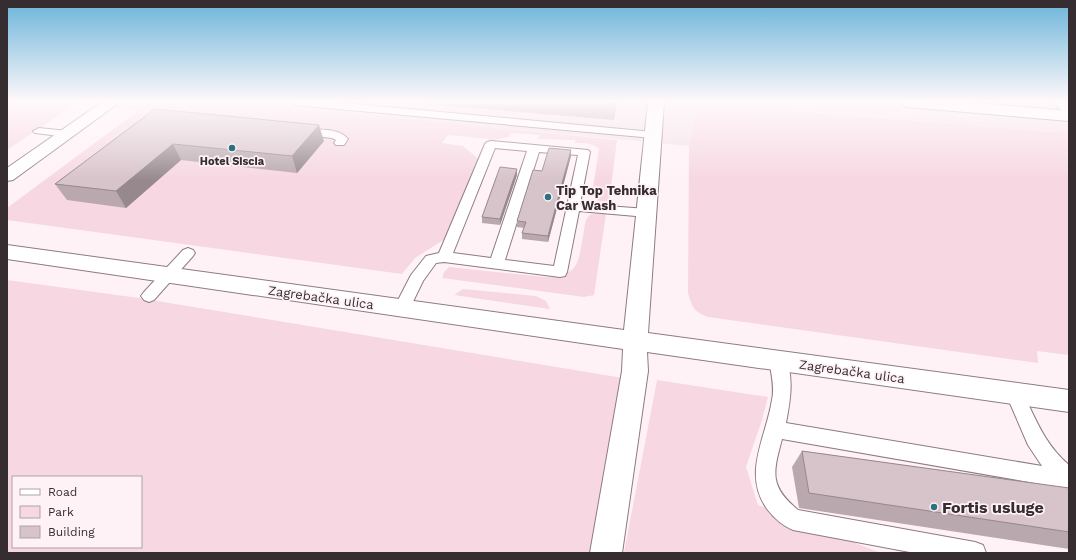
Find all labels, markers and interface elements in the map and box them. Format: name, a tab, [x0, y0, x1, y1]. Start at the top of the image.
marker: Hotel Siscia	[227, 143, 237, 153]
place label: Hotel Siscia	[200, 155, 265, 168]
place label: Tip Top Tehnika Car Wash	[556, 183, 657, 213]
marker: Tip Top Tehnika Car Wash	[543, 192, 553, 202]
street label: Zagrebačka ulica	[267, 283, 375, 312]
street label: Zagrebačka ulica	[798, 357, 906, 386]
legend	[12, 476, 142, 548]
text: Road	[48, 485, 77, 499]
place label: Fortis usluge	[942, 498, 1044, 517]
marker: Fortis usluge	[929, 502, 939, 512]
text: Park	[48, 505, 74, 519]
text: Building	[48, 525, 95, 539]

